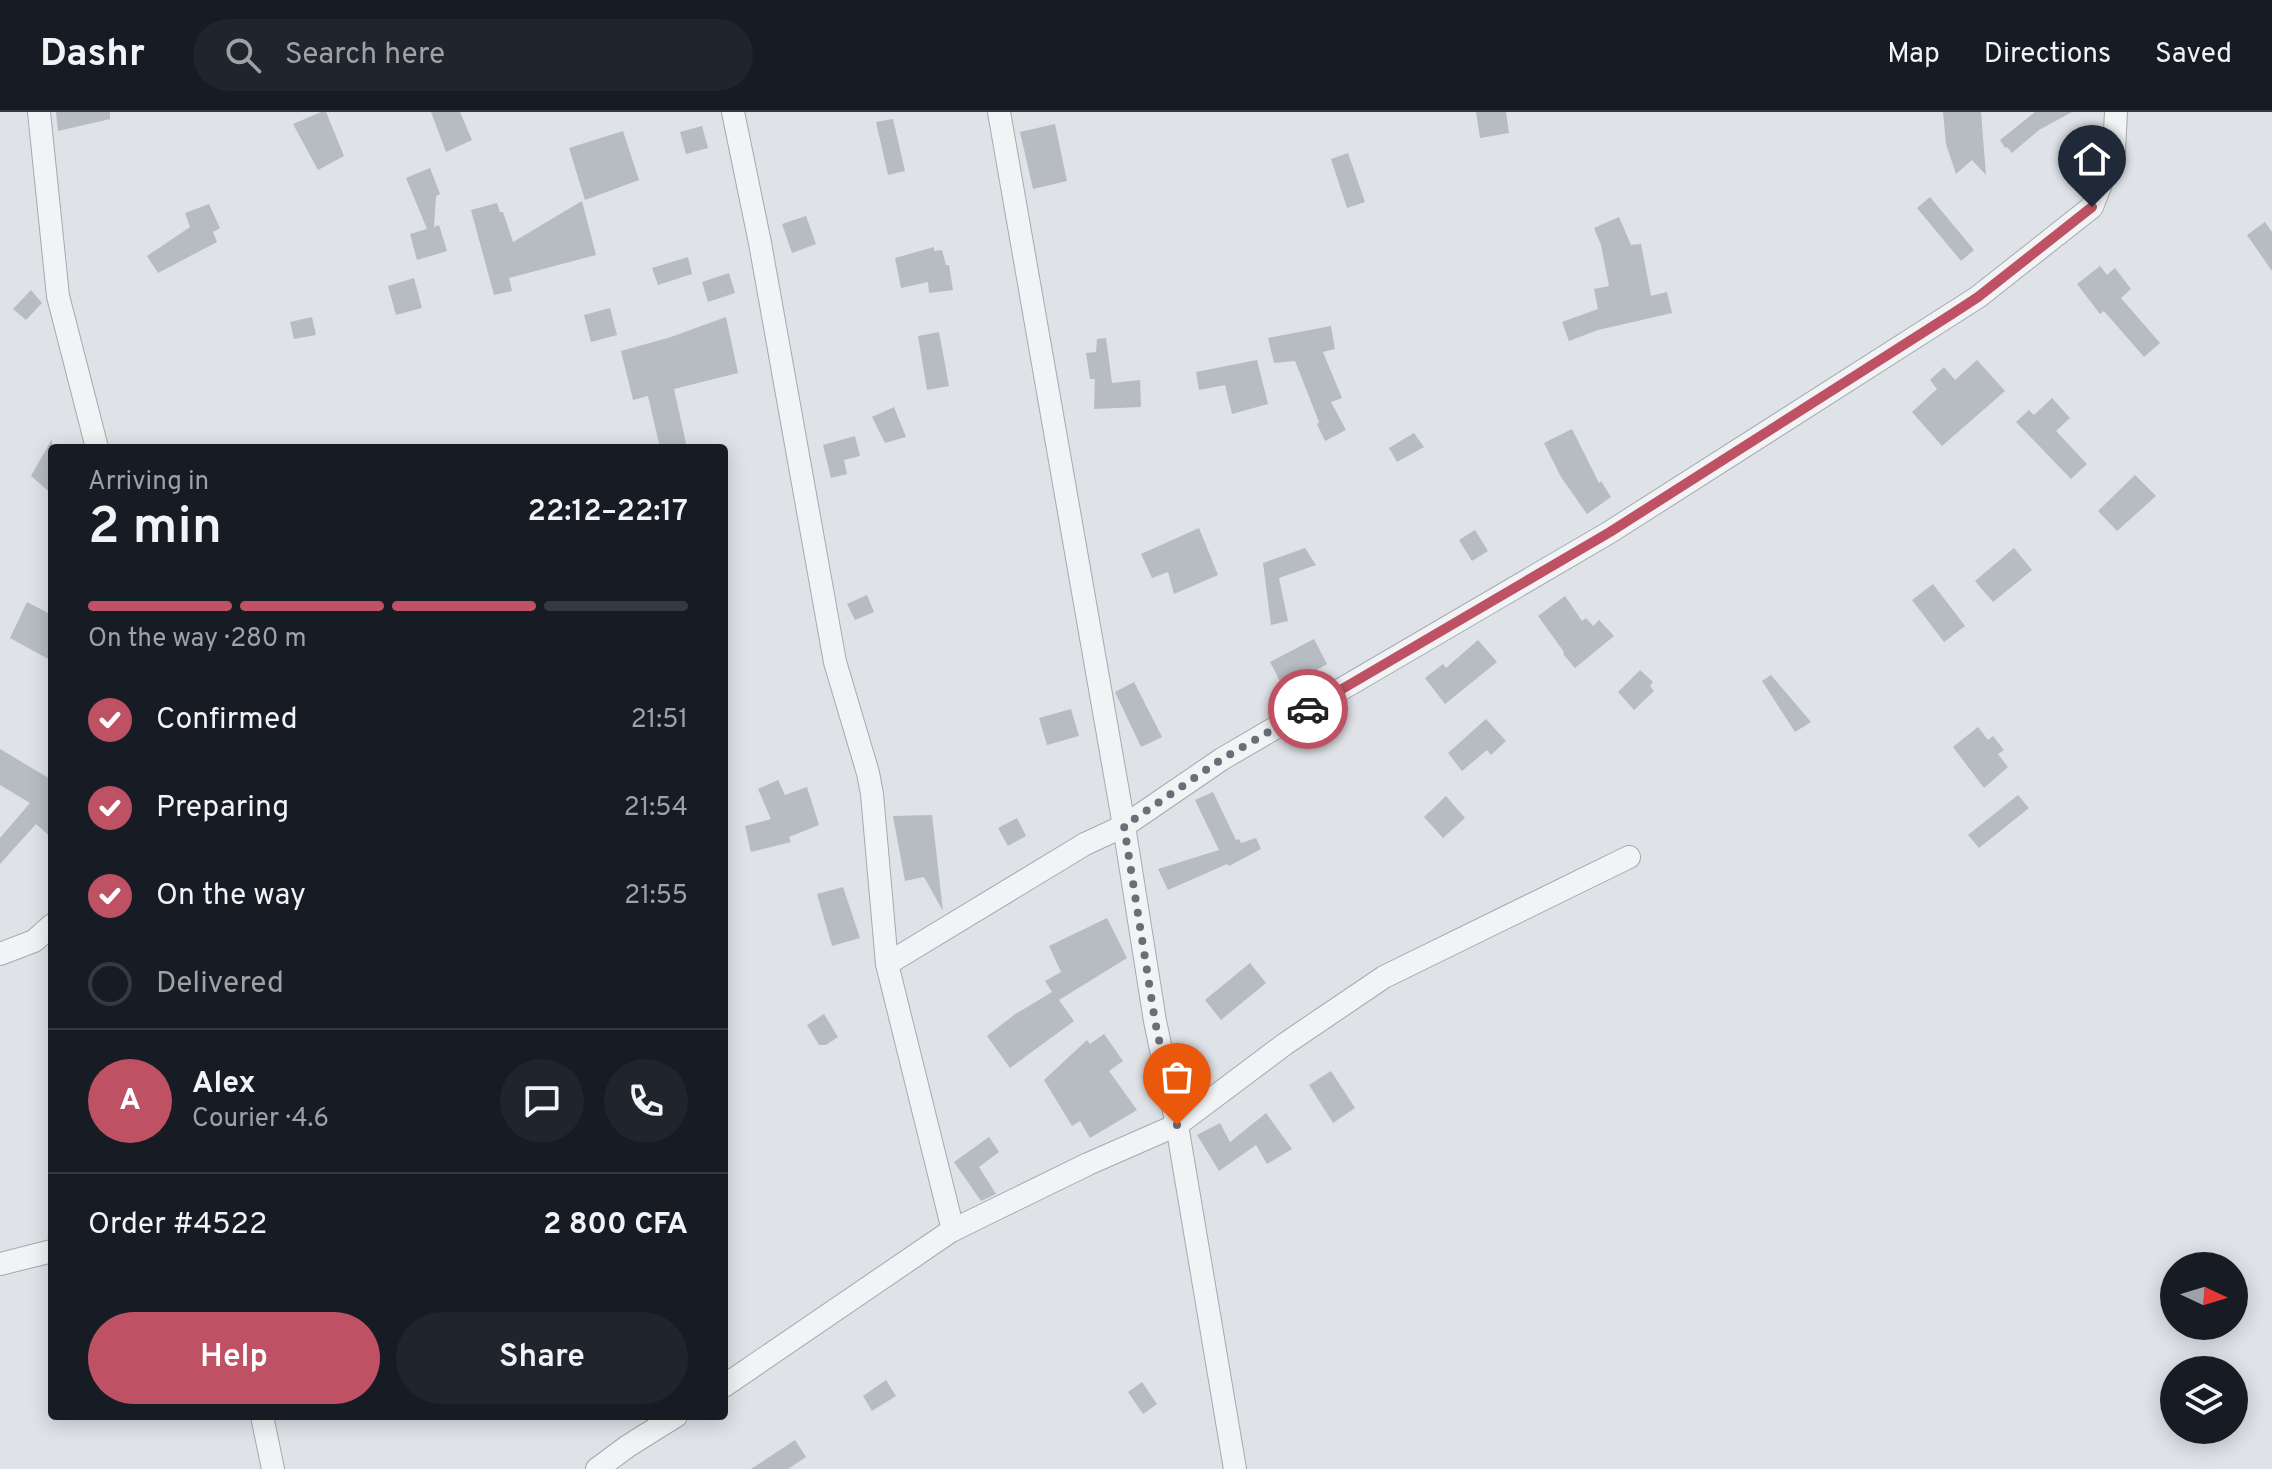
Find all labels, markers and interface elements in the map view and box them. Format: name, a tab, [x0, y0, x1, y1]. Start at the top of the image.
search box	[193, 19, 753, 91]
text: Dashr	[40, 31, 145, 80]
icon: search	[221, 33, 265, 77]
text: Search here	[285, 37, 445, 74]
text: Map	[1887, 37, 1940, 73]
text: Directions	[1984, 37, 2111, 73]
text: Saved	[2155, 37, 2232, 73]
pin	[2058, 125, 2126, 207]
icon: home	[2070, 137, 2114, 181]
text: Arriving in	[88, 466, 209, 499]
text: 22:12–22:17	[528, 494, 688, 531]
text: 2 min	[88, 496, 222, 562]
text: On the way · 280 m	[88, 623, 307, 656]
courier	[1268, 669, 1348, 749]
icon: car	[1286, 687, 1330, 731]
icon: check	[88, 698, 132, 742]
text: Confirmed	[156, 702, 298, 739]
text: 21:51	[631, 704, 688, 737]
icon: check	[88, 786, 132, 830]
text: Preparing	[156, 790, 289, 827]
text: 21:54	[624, 792, 688, 825]
icon: check	[88, 874, 132, 918]
text: On the way	[156, 878, 306, 915]
text: 21:55	[624, 880, 688, 913]
text: Delivered	[156, 966, 284, 1003]
pin	[1143, 1043, 1211, 1125]
icon: bag	[1155, 1055, 1199, 1099]
button: chat	[500, 1059, 584, 1143]
button: phone	[604, 1059, 688, 1143]
text: Alex	[192, 1066, 256, 1103]
text: A	[119, 1083, 141, 1120]
text: Courier · 4.6	[192, 1103, 329, 1136]
text: Order #4522	[88, 1207, 267, 1244]
text: 2 800 CFA	[543, 1207, 688, 1244]
north arrow	[2160, 1252, 2248, 1340]
map controls	[2160, 1252, 2248, 1444]
button: Help	[88, 1312, 380, 1404]
button: Share	[396, 1312, 688, 1404]
button: layers	[2160, 1356, 2248, 1444]

